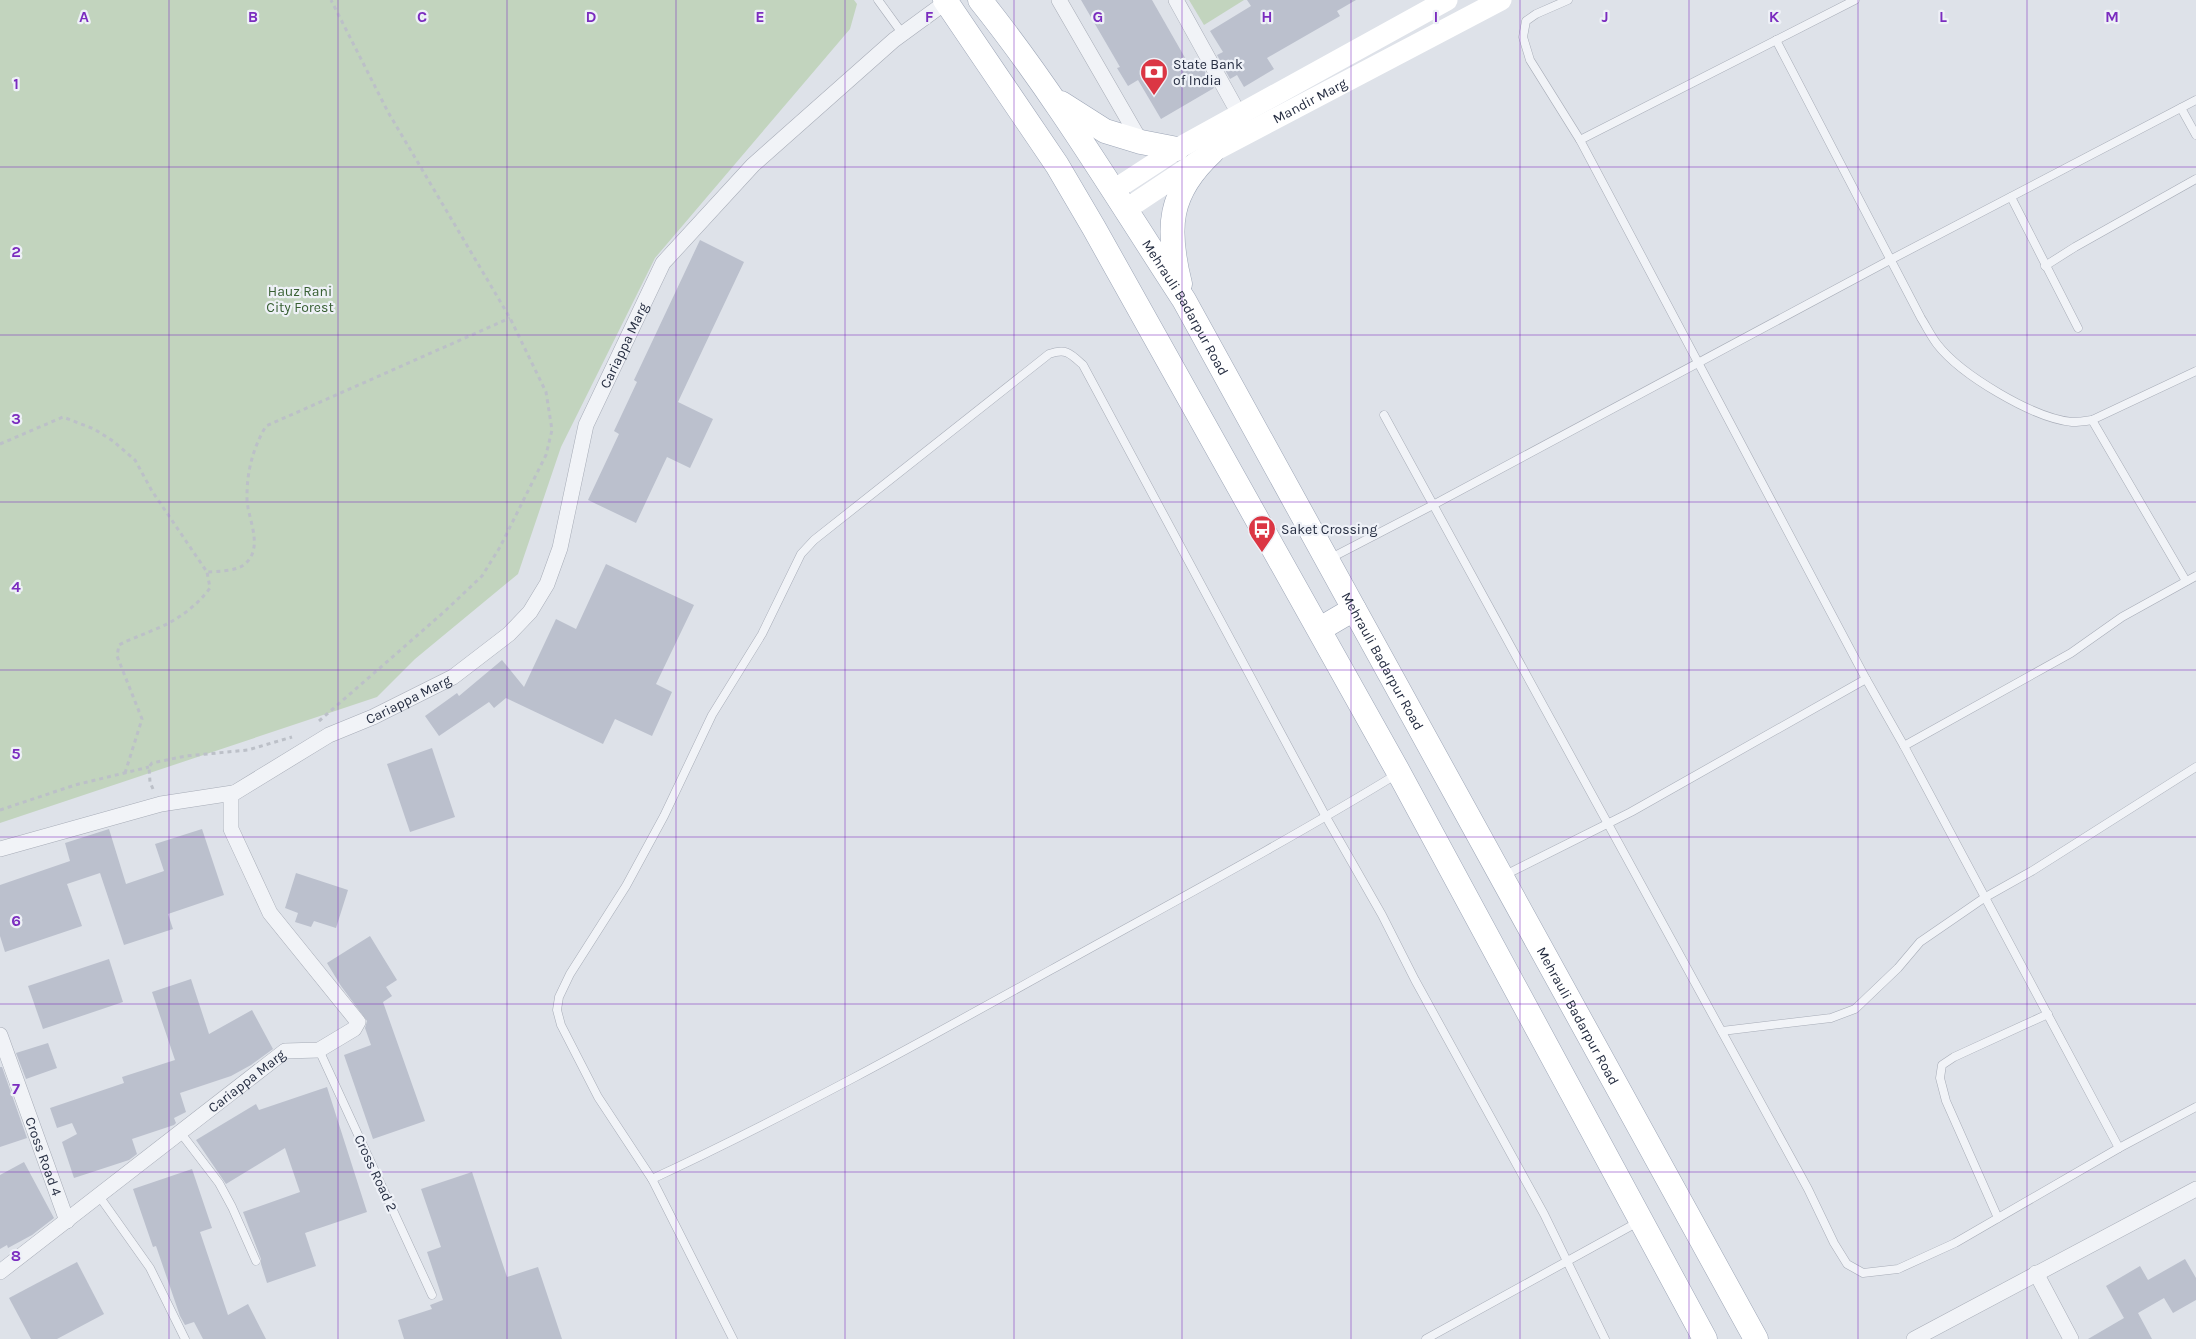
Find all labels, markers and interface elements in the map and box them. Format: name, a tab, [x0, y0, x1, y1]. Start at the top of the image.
text: A	[79, 7, 89, 26]
text: B	[248, 7, 258, 26]
text: C	[417, 7, 427, 26]
text: D	[586, 7, 597, 26]
text: E	[755, 7, 765, 26]
text: F	[925, 7, 934, 26]
text: G	[1093, 7, 1103, 26]
text: H	[1261, 7, 1273, 26]
text: I	[1434, 7, 1438, 26]
text: J	[1601, 7, 1609, 26]
text: K	[1769, 7, 1780, 26]
text: L	[1939, 7, 1947, 26]
text: M	[2105, 7, 2119, 26]
place label: State Bank of India	[1173, 56, 1243, 89]
bank icon: State Bank of India	[1139, 57, 1169, 96]
text: 1	[13, 74, 19, 93]
street label: Mandir Marg	[1270, 75, 1350, 127]
street label: Mehrauli Badarpur Road	[1138, 237, 1232, 378]
text: 2	[11, 242, 21, 261]
park label: Hauz Rani City Forest	[266, 283, 334, 316]
street label: Cariappa Marg	[597, 300, 652, 391]
text: 3	[11, 409, 21, 428]
bus stop icon: Saket Crossing	[1247, 514, 1277, 553]
place label: Saket Crossing	[1281, 521, 1377, 538]
text: 4	[11, 577, 21, 596]
street label: Mehrauli Badarpur Road	[1337, 589, 1427, 733]
street label: Cariappa Marg	[363, 671, 454, 728]
text: 5	[11, 744, 21, 763]
text: 6	[11, 911, 21, 930]
street label: Mehrauli Badarpur Road	[1533, 944, 1622, 1088]
street label: Cariappa Marg	[205, 1046, 289, 1116]
text: 7	[12, 1079, 20, 1098]
street label: Cross Road 4	[21, 1115, 65, 1199]
street label: Cross Road 2	[350, 1132, 401, 1214]
text: 8	[11, 1246, 21, 1265]

